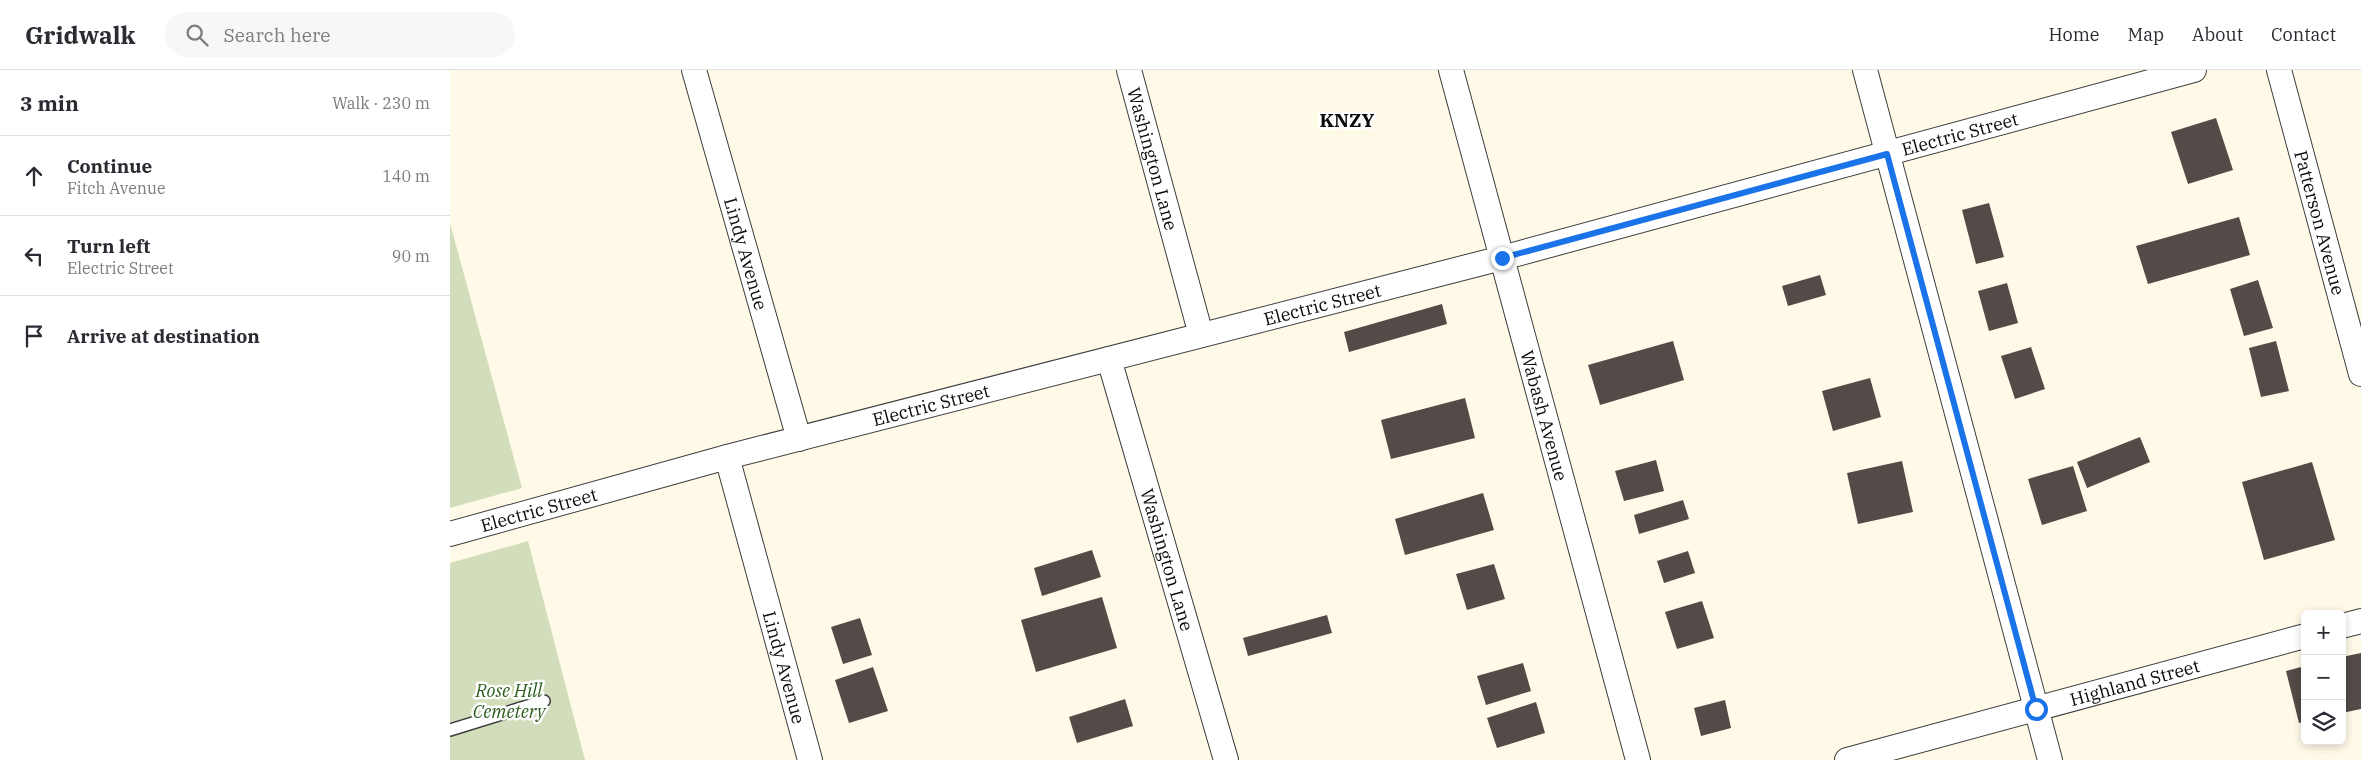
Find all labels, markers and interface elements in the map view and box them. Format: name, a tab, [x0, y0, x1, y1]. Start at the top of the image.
search box	[165, 12, 515, 57]
text: Gridwalk	[25, 19, 135, 51]
icon: search	[183, 21, 211, 49]
text: Search here	[223, 23, 331, 47]
text: Home	[2048, 23, 2100, 46]
text: Map	[2128, 23, 2164, 46]
text: About	[2192, 23, 2243, 46]
text: Contact	[2271, 23, 2336, 46]
street label: Washington Lane	[1123, 85, 1184, 233]
text: 3 min	[20, 89, 79, 117]
text: Walk · 230 m	[332, 93, 430, 113]
street label: Electric Street	[1899, 107, 2021, 160]
district label: KNZY	[1319, 108, 1375, 132]
street label: Patterson Avenue	[2290, 148, 2351, 297]
text: Continue	[67, 154, 152, 178]
icon: ahead	[20, 162, 48, 190]
text: 140 m	[382, 166, 430, 186]
text: Fitch Avenue	[67, 178, 166, 198]
street label: Lindy Avenue	[719, 195, 773, 313]
text: Turn left	[67, 234, 150, 258]
icon: left	[20, 242, 48, 270]
text: 90 m	[392, 246, 430, 266]
route end	[1491, 247, 1514, 270]
text: Electric Street	[67, 258, 174, 278]
street label: Electric Street	[1261, 278, 1383, 330]
icon: arrive	[20, 322, 48, 350]
text: Arrive at destination	[67, 324, 260, 348]
street label: Wabash Avenue	[1516, 348, 1573, 483]
street label: Electric Street	[870, 379, 992, 431]
street label: Electric Street	[478, 482, 600, 537]
street label: Washington Lane	[1136, 486, 1199, 633]
street label: Lindy Avenue	[758, 608, 811, 726]
map controls	[2301, 610, 2346, 745]
button: +	[2301, 610, 2346, 655]
street label: Highland Street	[2067, 654, 2202, 711]
button: −	[2301, 655, 2346, 700]
park label: Rose Hill Cemetery	[473, 679, 547, 723]
route start	[2025, 698, 2048, 721]
button: layers	[2301, 700, 2346, 745]

